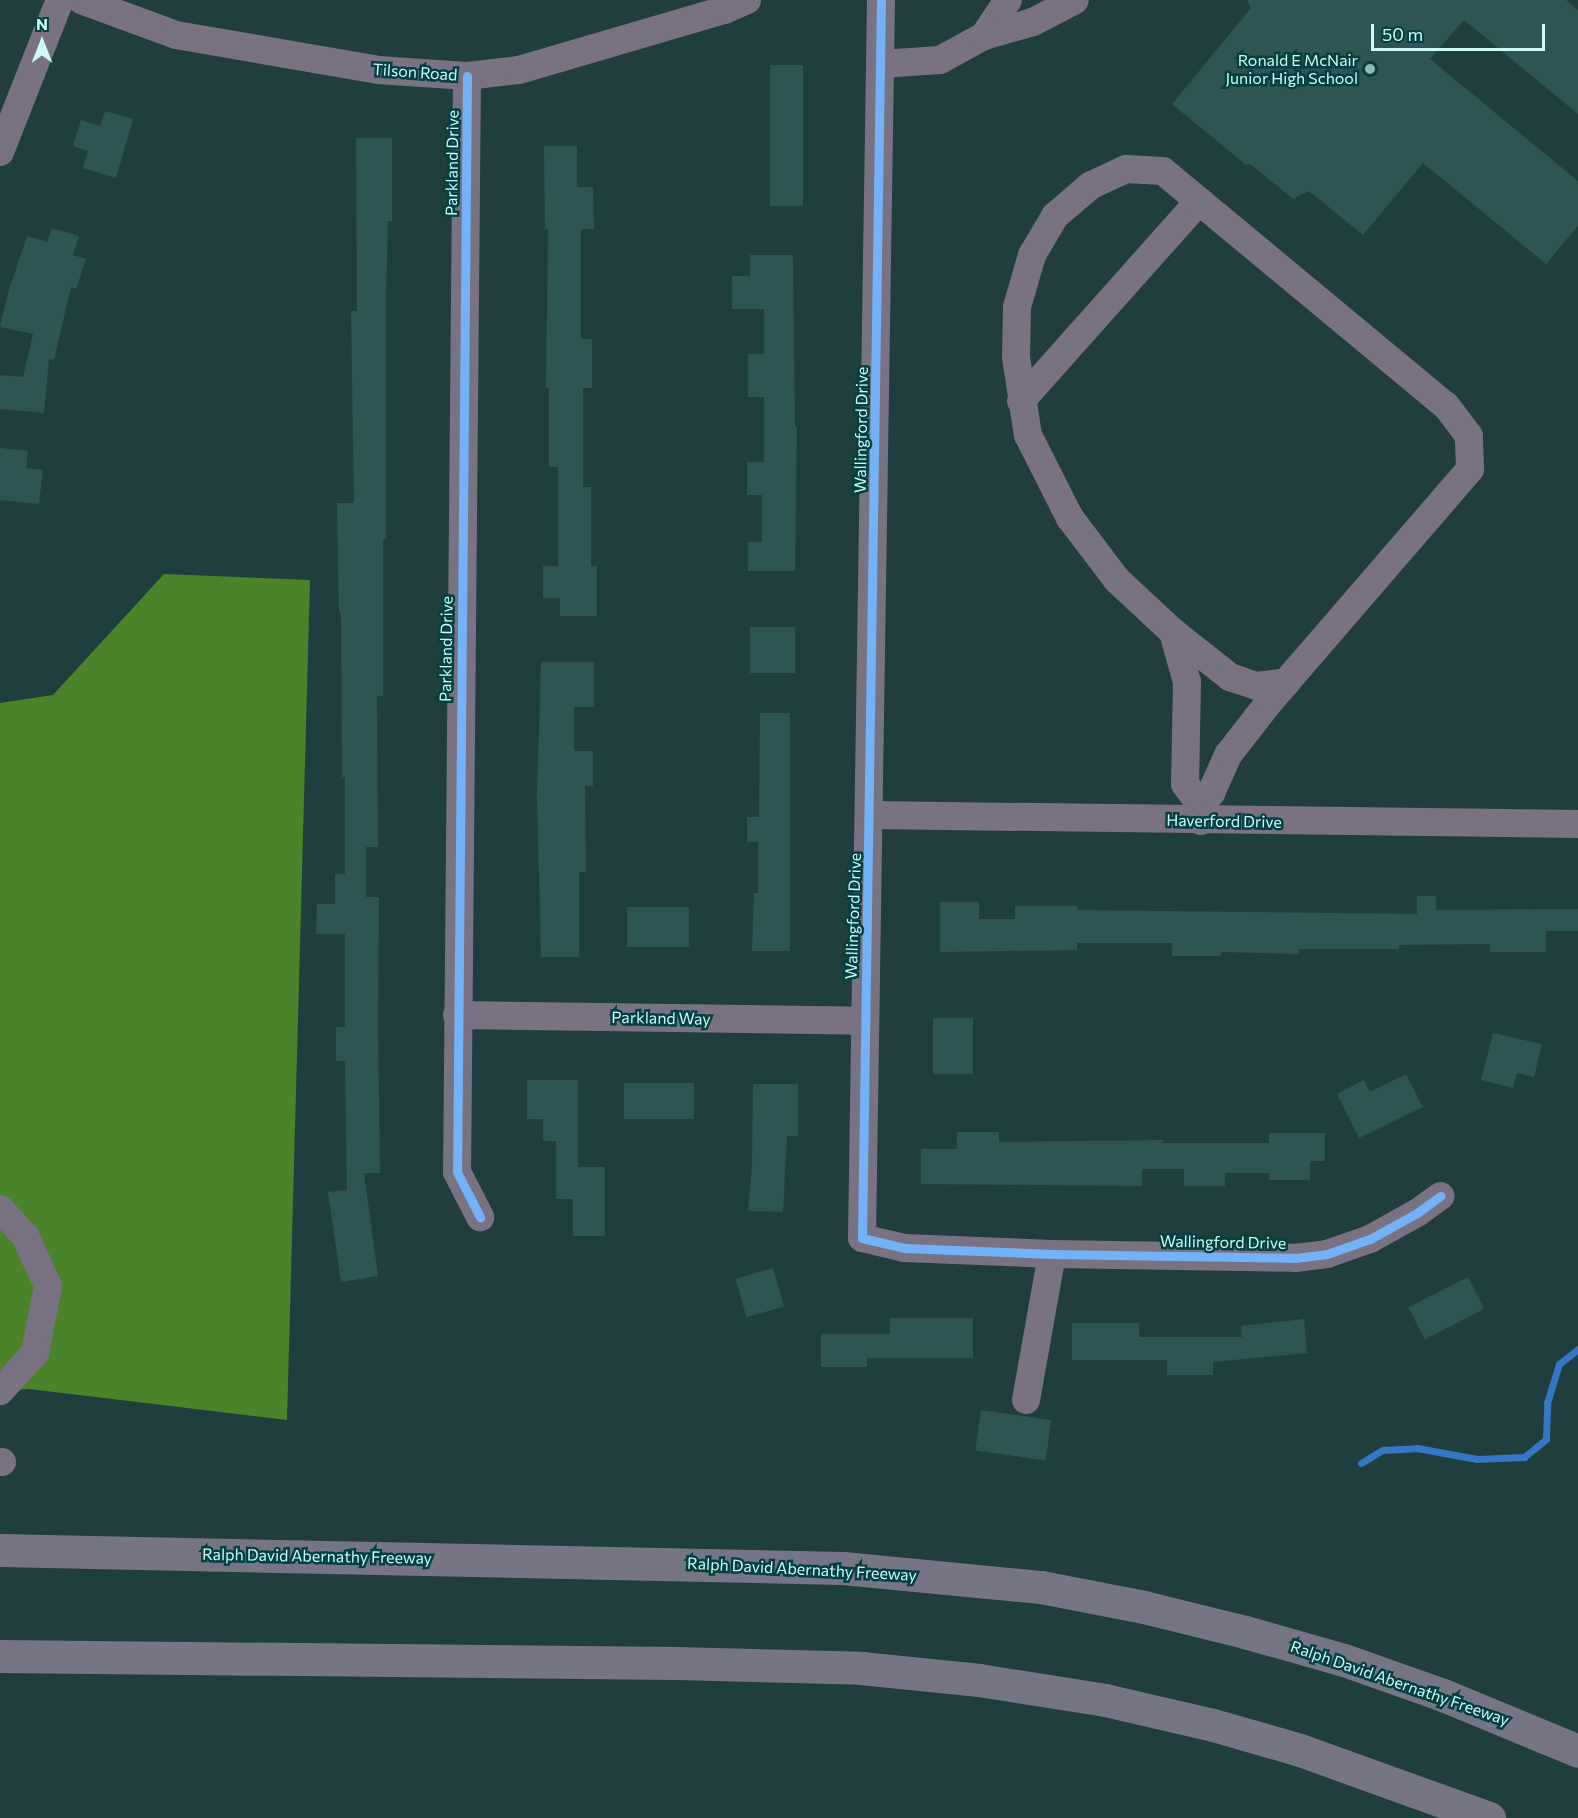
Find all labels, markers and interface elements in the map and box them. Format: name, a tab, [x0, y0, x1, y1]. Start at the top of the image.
north arrow	[12, 12, 72, 72]
scale bar	[1374, 12, 1548, 50]
text: N	[36, 14, 48, 33]
text: 50 m	[1382, 23, 1423, 45]
place label: Ronald E McNair Junior High School	[1225, 50, 1358, 88]
street label: Tilson Road	[372, 59, 458, 85]
marker: Ronald E McNair Junior High School	[1363, 62, 1377, 76]
street label: Parkland Drive	[441, 110, 463, 216]
street label: Wallingford Drive	[850, 367, 872, 493]
street label: Parkland Drive	[435, 596, 457, 702]
street label: Haverford Drive	[1166, 810, 1282, 832]
street label: Wallingford Drive	[841, 852, 865, 980]
street label: Parkland Way	[611, 1008, 711, 1028]
street label: Wallingford Drive	[1160, 1231, 1286, 1253]
street label: Ralph David Abernathy Freeway	[202, 1544, 432, 1568]
street label: Ralph David Abernathy Freeway	[687, 1553, 917, 1585]
street label: Ralph David Abernathy Freeway	[1288, 1636, 1512, 1730]

